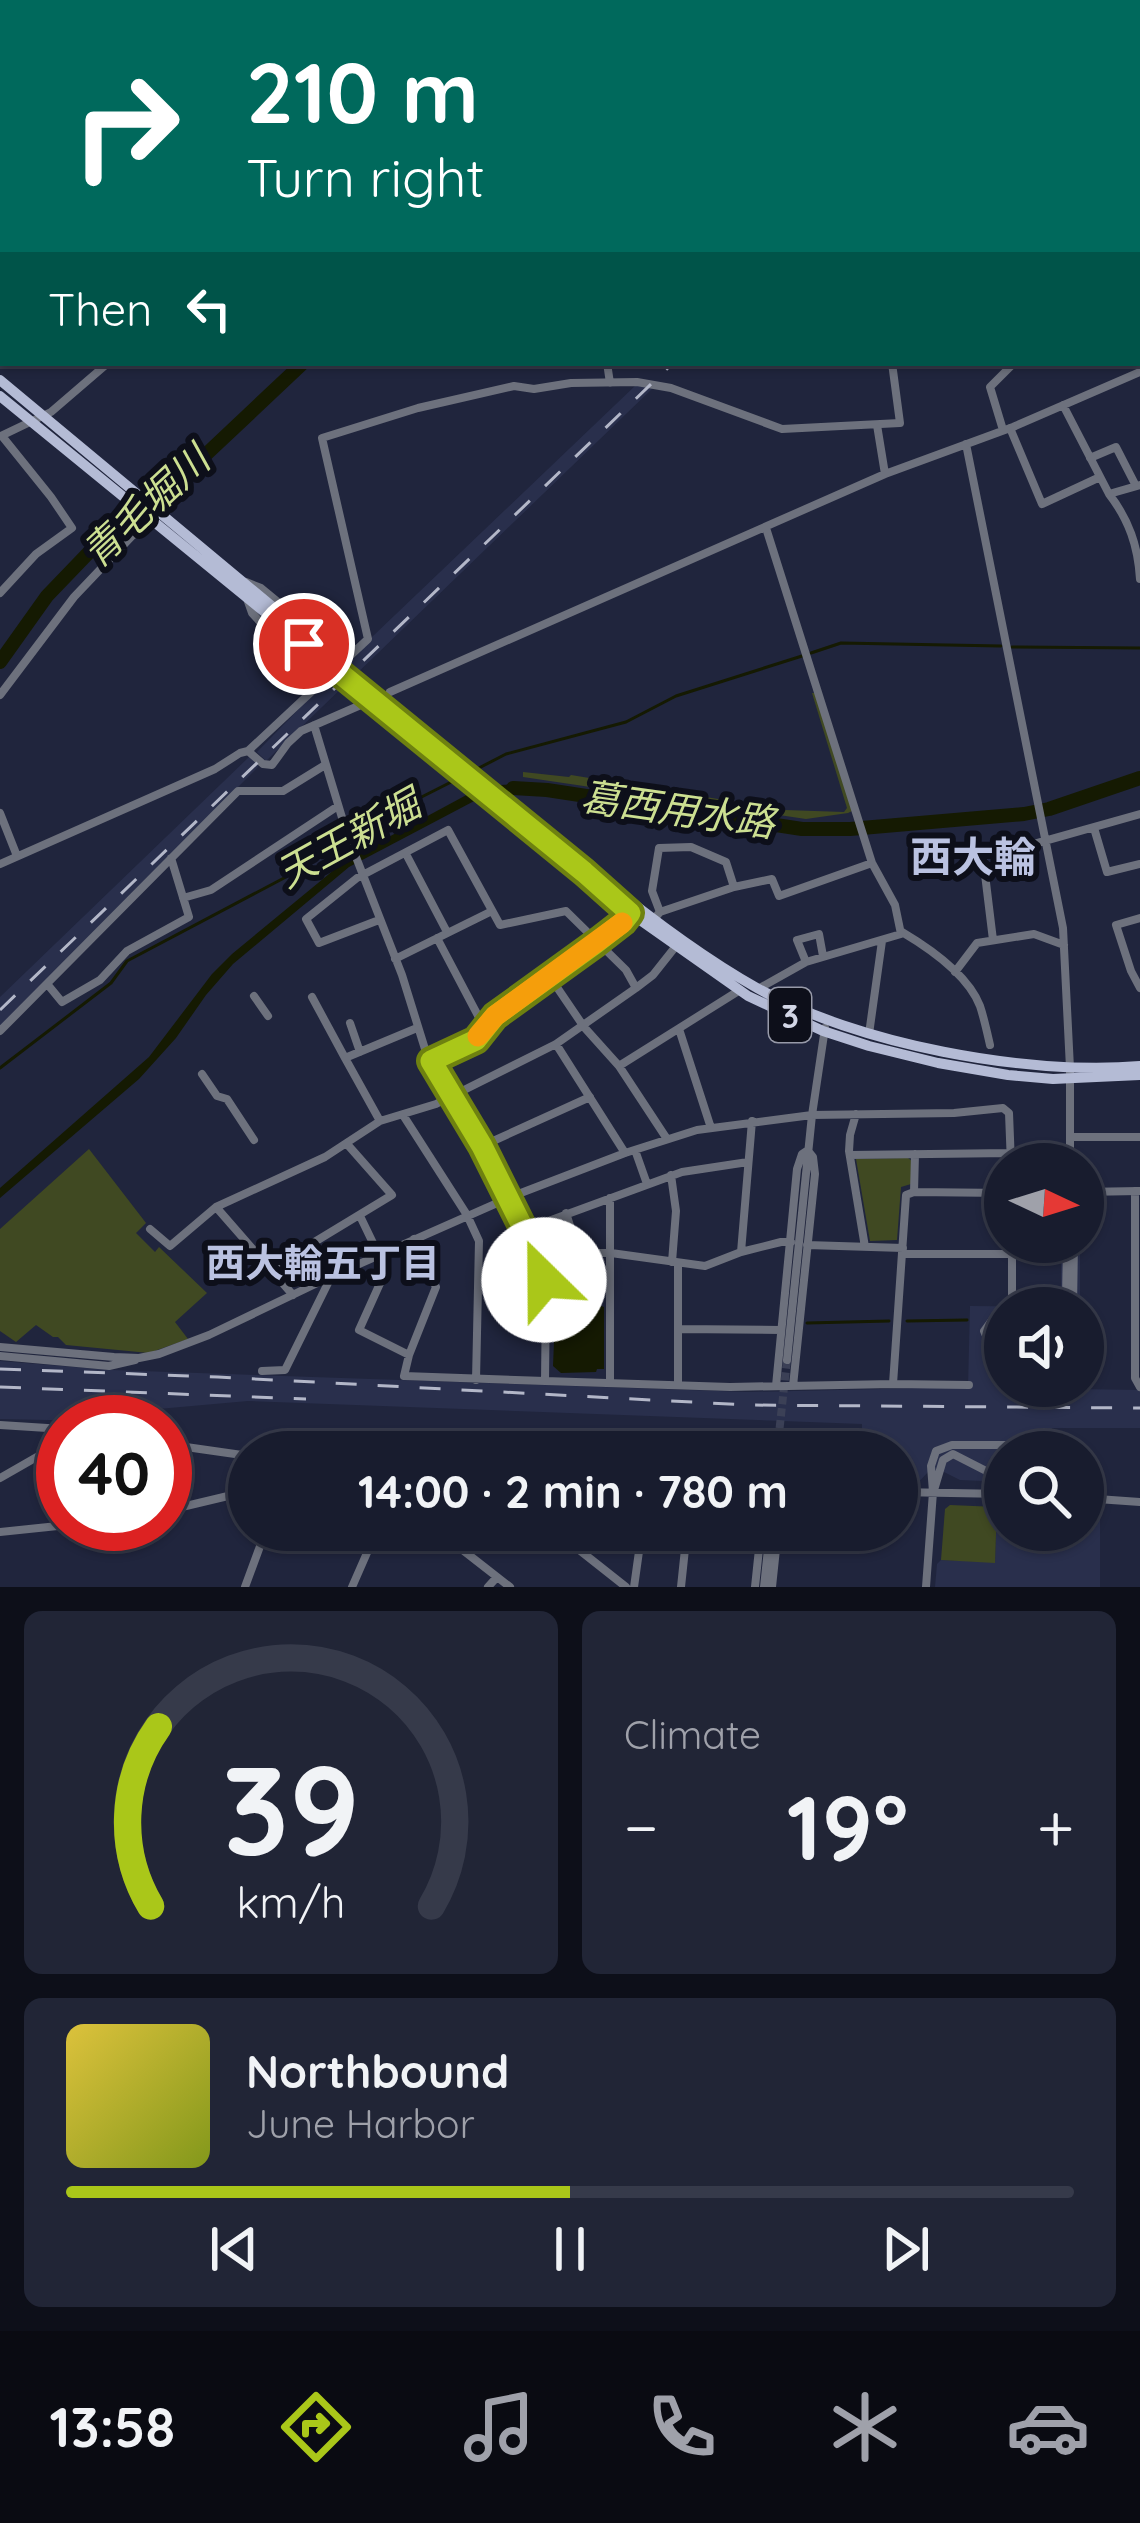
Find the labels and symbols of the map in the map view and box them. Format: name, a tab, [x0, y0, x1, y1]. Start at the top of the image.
water label: 青毛堀川	[71, 432, 222, 577]
pin	[253, 593, 355, 695]
water label: 葛西用水路	[578, 771, 781, 847]
water label: 天王新堀	[268, 776, 432, 897]
district label: 西大輪	[910, 830, 1036, 883]
road number: 3	[769, 988, 811, 1042]
north arrow	[984, 1143, 1104, 1263]
position arrow	[481, 1217, 607, 1343]
district label: 西大輪五丁目	[206, 1238, 440, 1287]
speed limit sign: 40	[36, 1395, 192, 1551]

